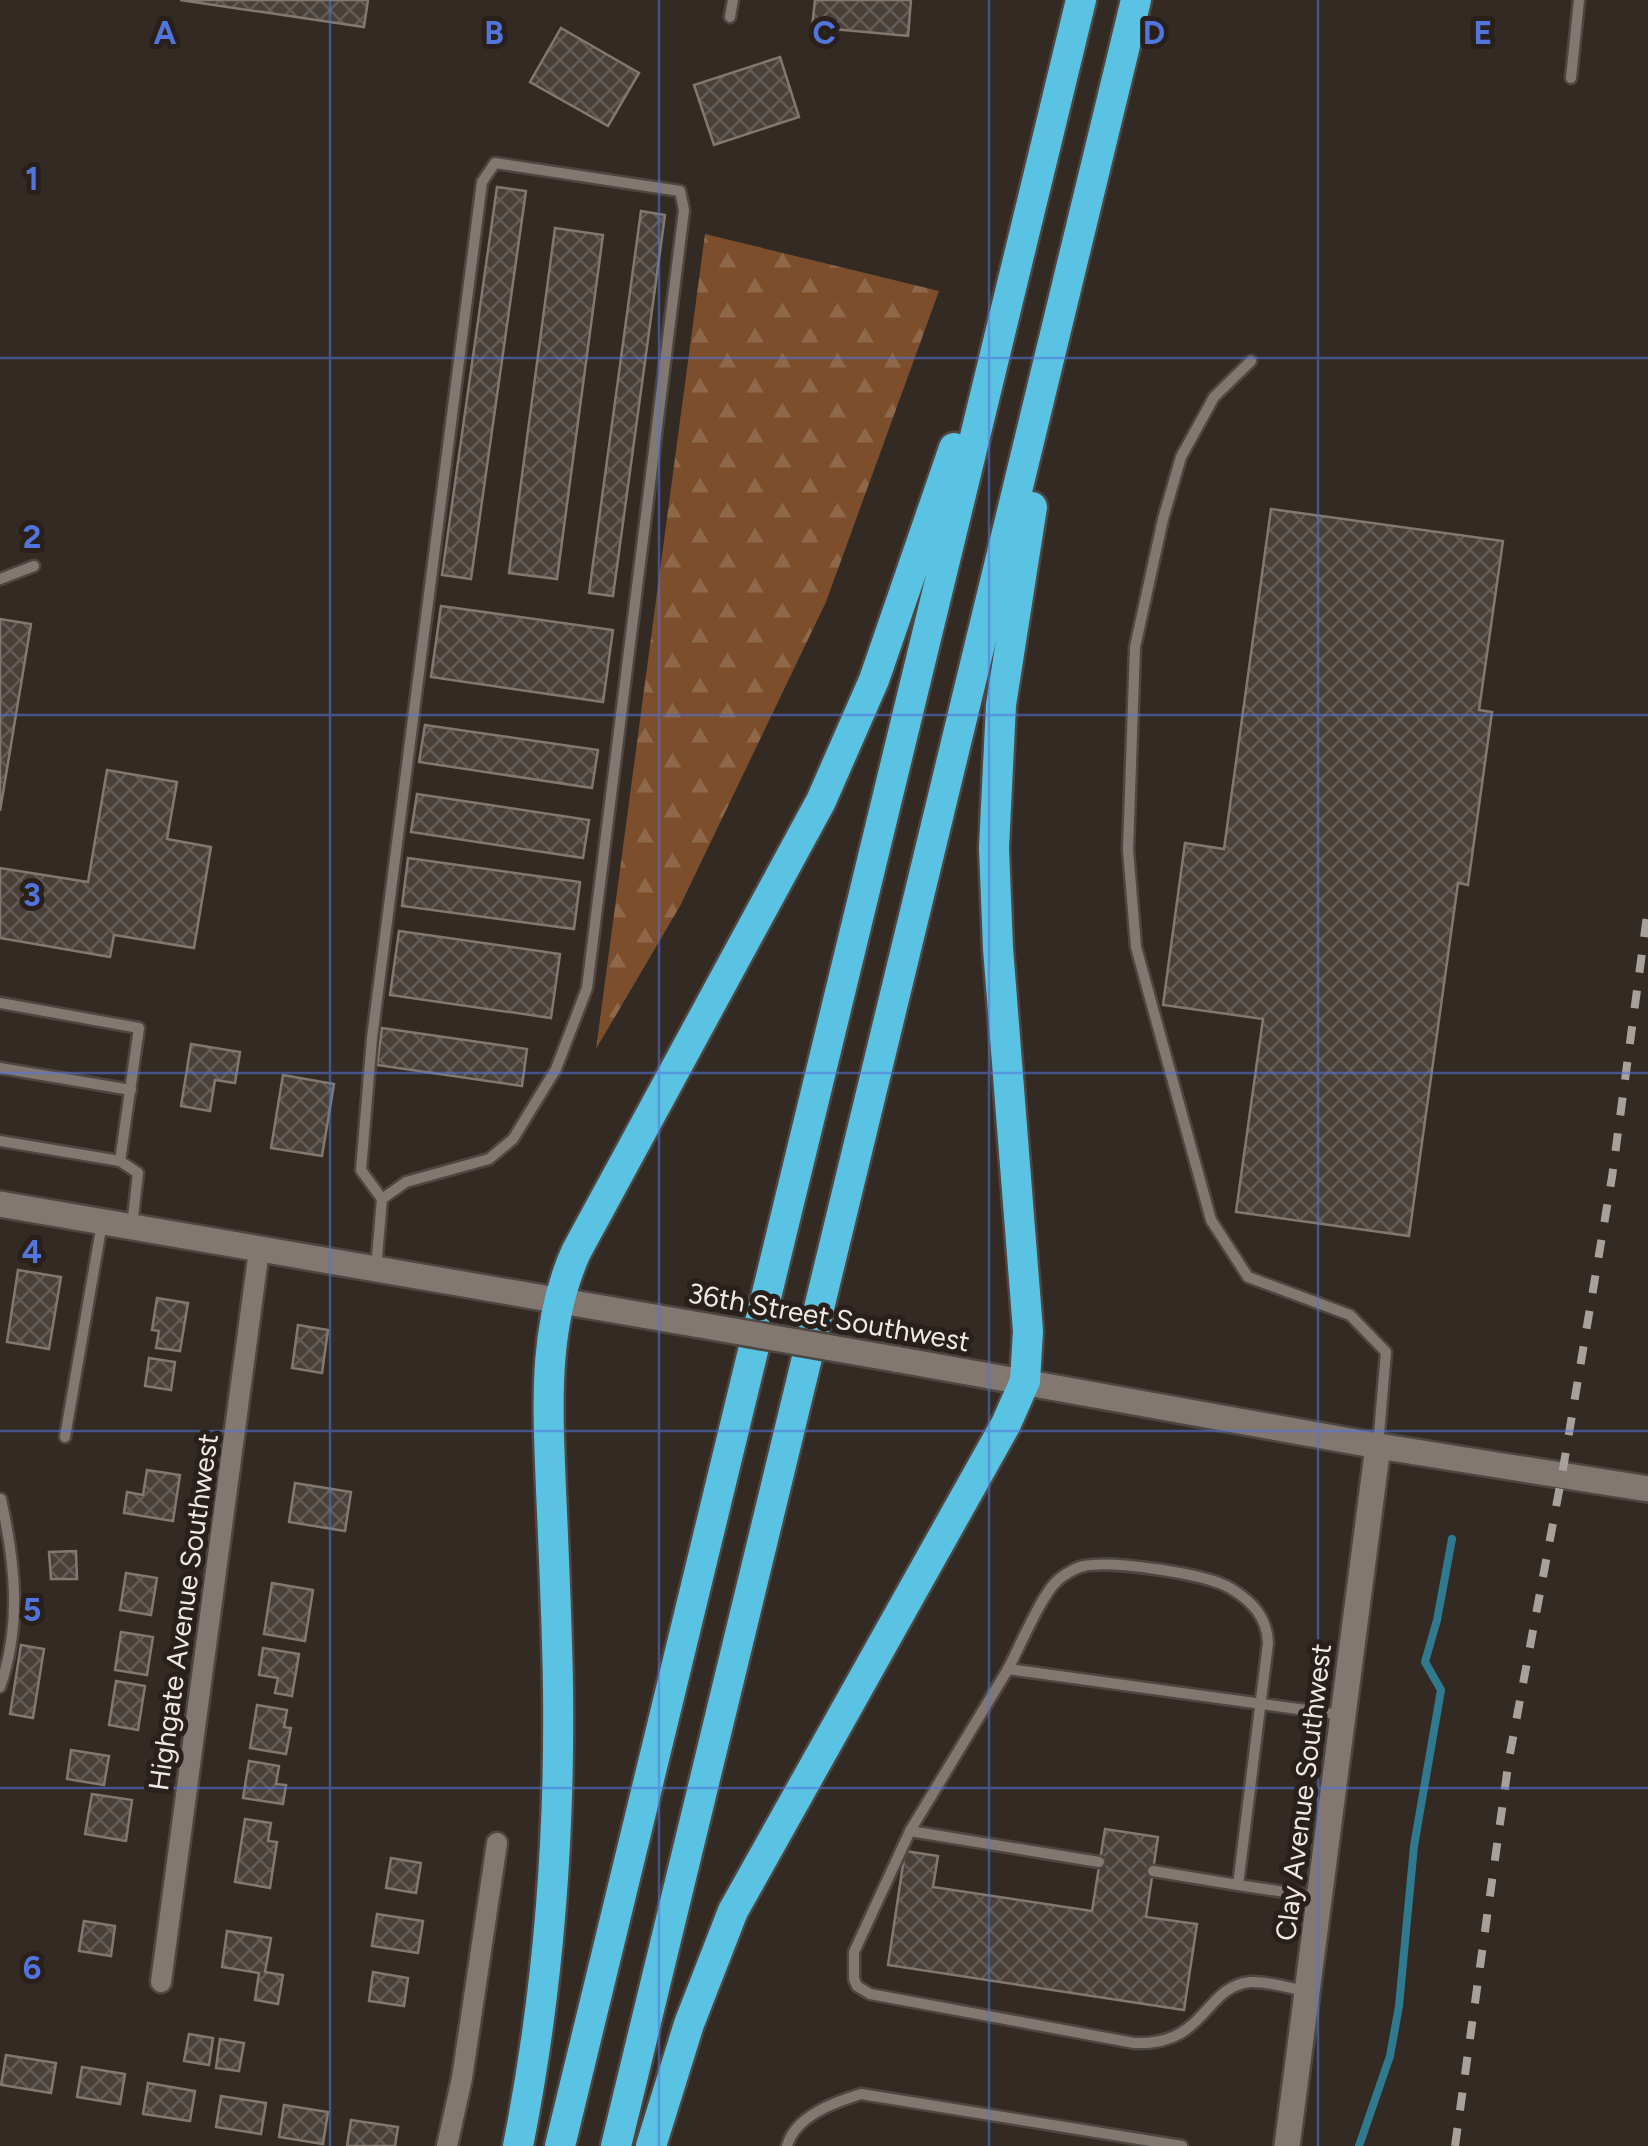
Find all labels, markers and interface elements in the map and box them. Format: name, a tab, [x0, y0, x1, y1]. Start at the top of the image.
text: A	[154, 14, 177, 52]
text: B	[484, 14, 504, 52]
text: C	[812, 14, 836, 52]
text: D	[1143, 14, 1165, 52]
text: E	[1474, 14, 1492, 52]
text: 1	[25, 160, 39, 198]
text: 2	[23, 518, 41, 556]
text: 3	[23, 876, 41, 914]
text: 4	[22, 1233, 42, 1271]
street label: 36th Street Southwest	[686, 1276, 972, 1358]
street label: Highgate Avenue Southwest	[141, 1431, 225, 1793]
text: 5	[23, 1591, 41, 1629]
street label: Clay Avenue Southwest	[1268, 1641, 1338, 1943]
text: 6	[23, 1949, 41, 1987]

